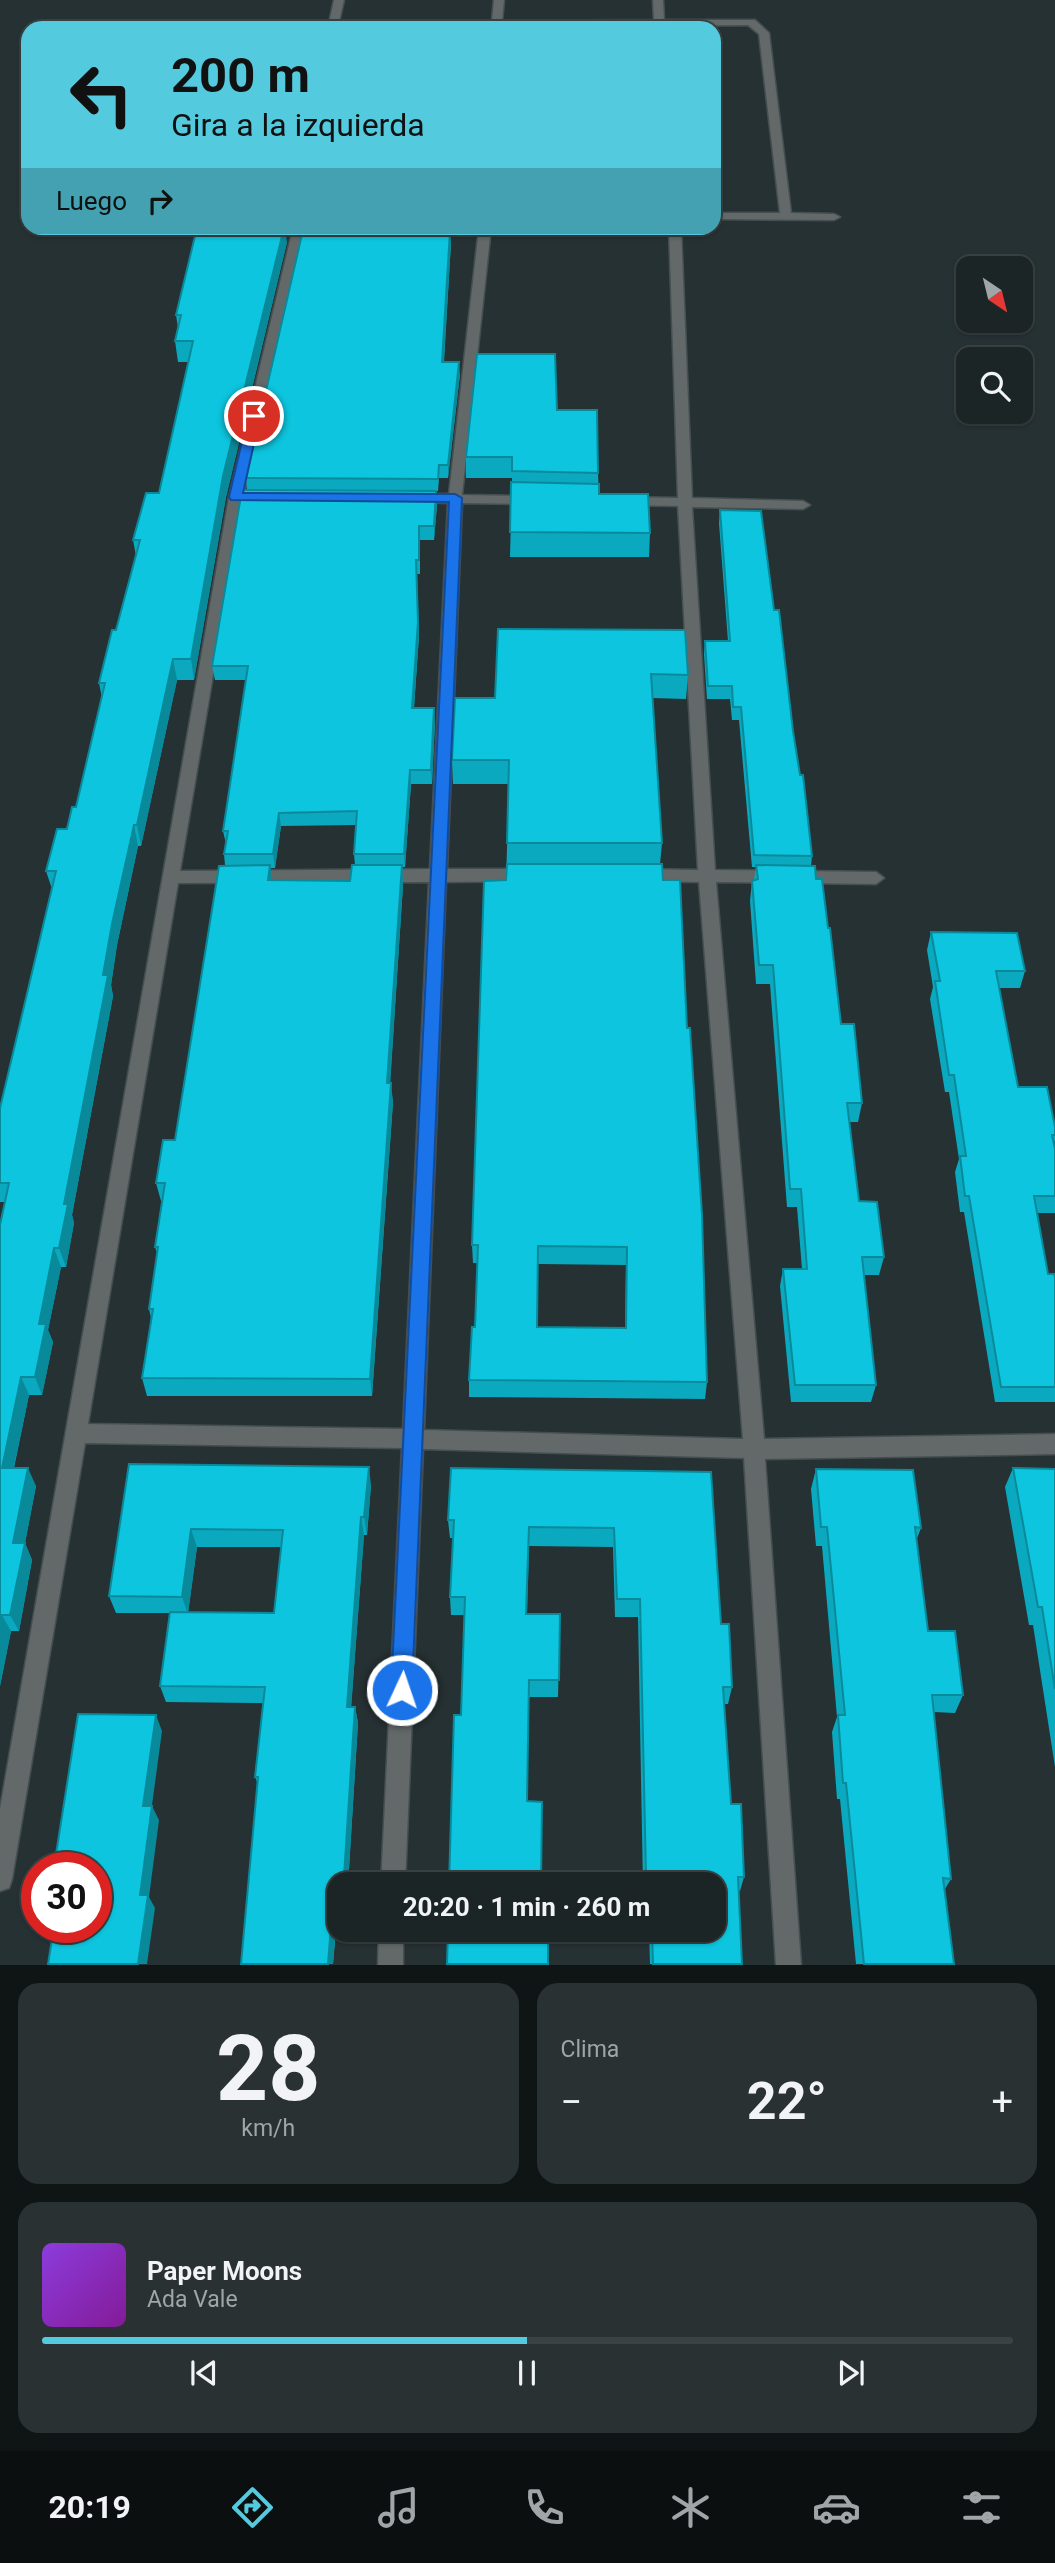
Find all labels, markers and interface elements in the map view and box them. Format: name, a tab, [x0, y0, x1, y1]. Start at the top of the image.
text: 200 m	[171, 47, 310, 104]
icon: left	[56, 49, 147, 140]
text: Gira a la izquierda	[171, 106, 425, 144]
icon: right	[141, 182, 179, 220]
text: Luego	[56, 186, 127, 216]
north arrow	[956, 256, 1032, 332]
map controls	[956, 256, 1033, 424]
button: search	[956, 347, 1033, 424]
pin	[224, 386, 284, 446]
icon: arrive	[235, 397, 273, 435]
position arrow	[365, 1653, 439, 1727]
speed limit sign: 30	[21, 1852, 112, 1943]
text: 20:20 · 1 min · 260 m	[403, 1892, 650, 1922]
text: 28	[216, 2016, 320, 2122]
text: Clima	[561, 2036, 619, 2063]
text: 22°	[747, 2071, 827, 2132]
text: −	[561, 2080, 582, 2124]
text: +	[991, 2080, 1013, 2124]
text: km/h	[241, 2115, 295, 2142]
text: Paper Moons	[147, 2256, 302, 2286]
text: Ada Vale	[147, 2286, 238, 2313]
icon: previous	[185, 2354, 223, 2392]
icon: pause	[508, 2354, 546, 2392]
icon: next	[832, 2354, 870, 2392]
icon: directions	[228, 2483, 277, 2532]
icon: music	[374, 2483, 423, 2532]
icon: phone	[520, 2483, 569, 2532]
icon: climate	[666, 2483, 715, 2532]
icon: car	[812, 2483, 861, 2532]
icon: filters	[957, 2483, 1006, 2532]
text: 20:19	[48, 2488, 131, 2526]

